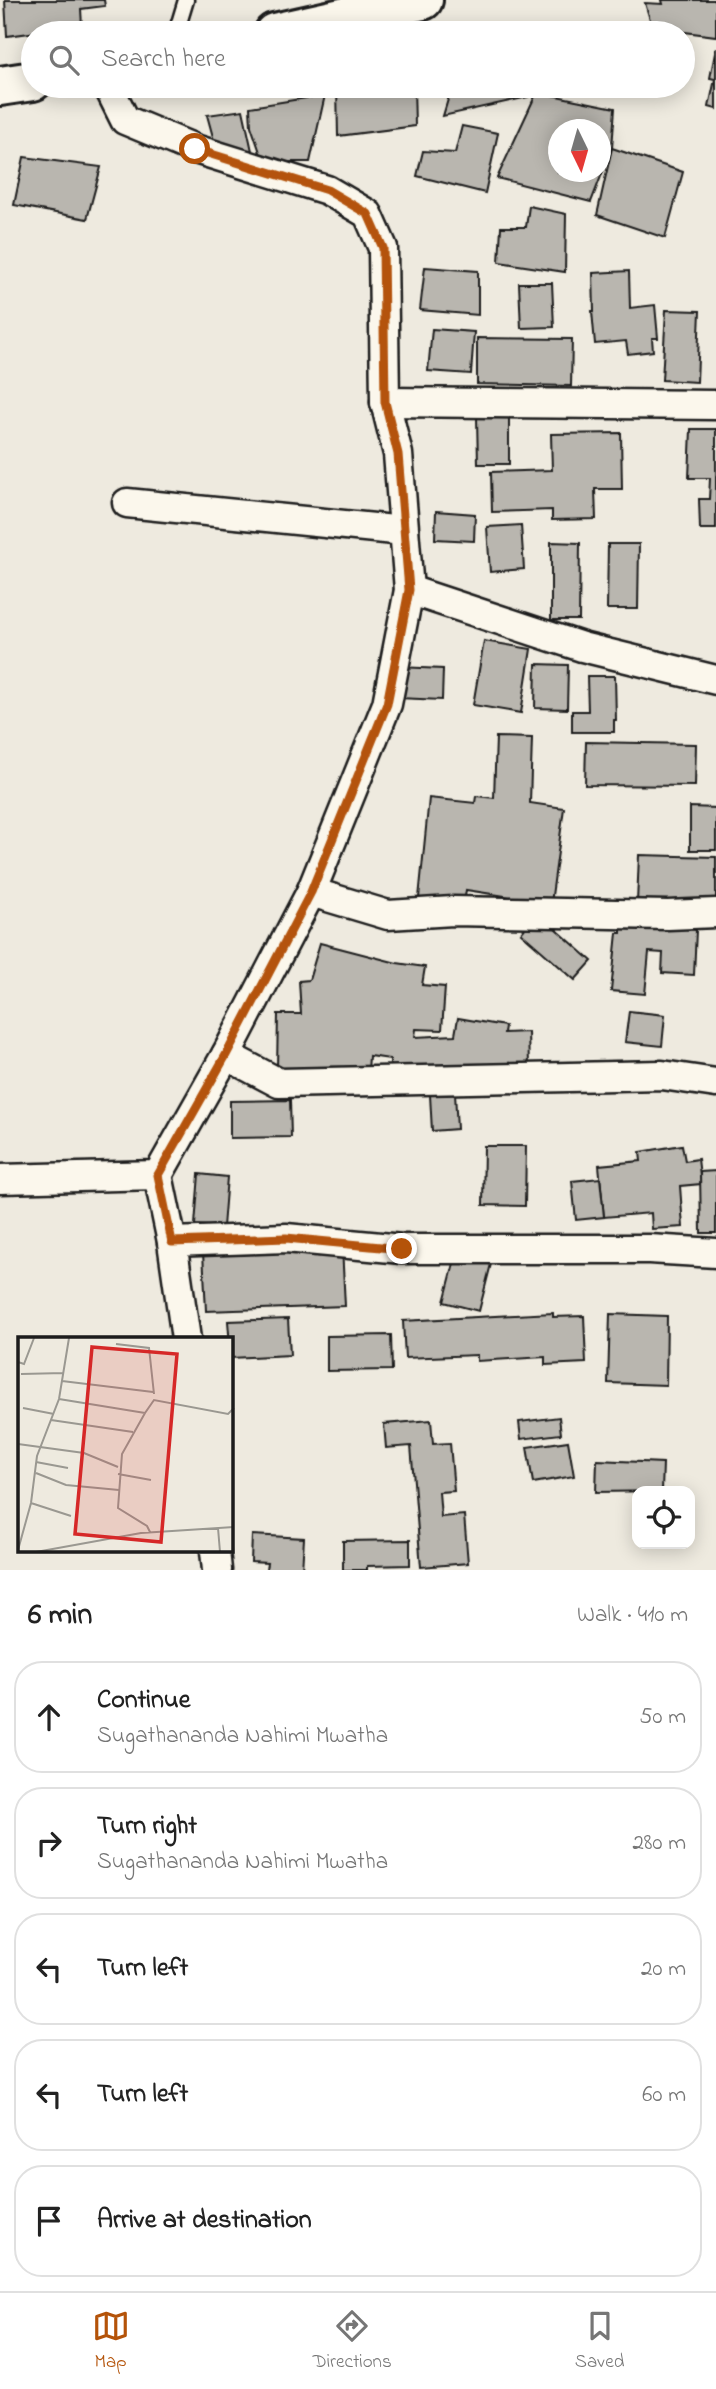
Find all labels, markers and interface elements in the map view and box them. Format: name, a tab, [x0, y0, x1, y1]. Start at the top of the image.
search box	[21, 21, 695, 98]
icon: search	[45, 41, 83, 79]
text: Search here	[101, 41, 226, 79]
north arrow	[548, 119, 611, 182]
route start	[179, 133, 210, 164]
route end	[386, 1233, 417, 1264]
inset map	[18, 1337, 233, 1552]
map controls	[632, 1486, 695, 1549]
button: locate	[632, 1486, 695, 1549]
text: 6 min	[28, 1594, 92, 1638]
text: Walk · 410 m	[577, 1599, 688, 1632]
text: Continue	[97, 1682, 190, 1720]
icon: ahead	[30, 1698, 68, 1736]
text: 50 m	[639, 1701, 686, 1734]
text: Sugathananda Nahimi Mwatha	[97, 1720, 388, 1753]
text: Turn right	[97, 1808, 197, 1846]
icon: right	[30, 1824, 68, 1862]
text: 280 m	[632, 1827, 686, 1860]
text: Sugathananda Nahimi Mwatha	[97, 1846, 388, 1879]
icon: left	[30, 1950, 68, 1988]
text: Turn left	[97, 1950, 188, 1988]
text: 20 m	[641, 1953, 686, 1986]
icon: left	[30, 2076, 68, 2114]
text: Turn left	[97, 2076, 188, 2114]
text: 60 m	[642, 2079, 686, 2112]
icon: arrive	[30, 2202, 68, 2240]
text: Arrive at destination	[97, 2202, 312, 2240]
tab: Map	[92, 2307, 130, 2376]
tab: Directions	[313, 2307, 392, 2376]
tab: Saved	[575, 2307, 624, 2376]

